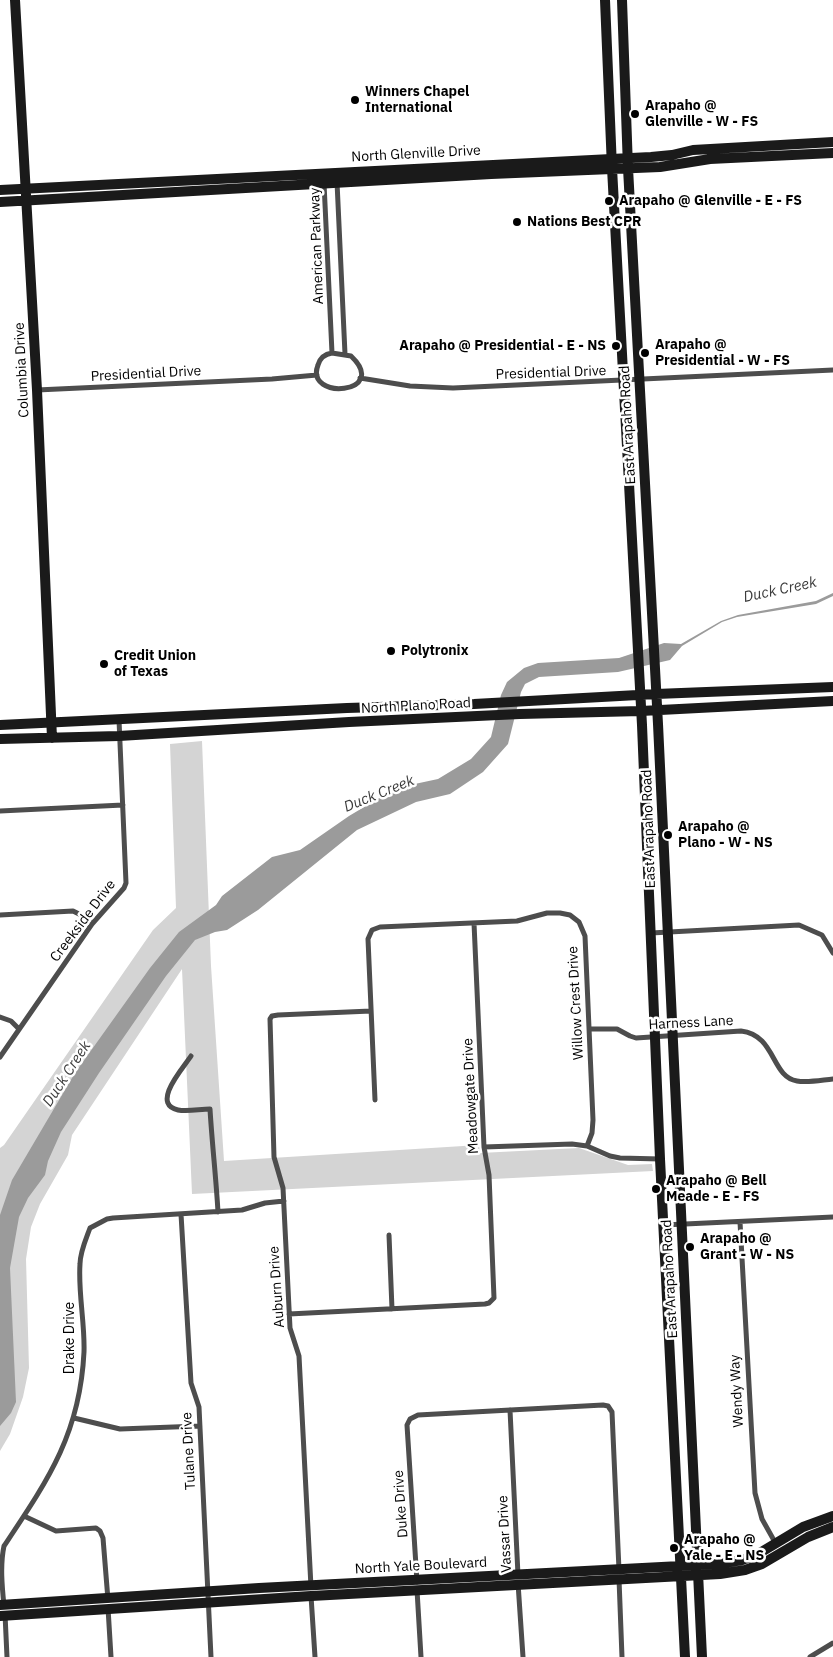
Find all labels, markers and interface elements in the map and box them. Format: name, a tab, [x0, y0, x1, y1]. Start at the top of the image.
place label: Winners Chapel International	[365, 84, 469, 116]
marker: Winners Chapel International	[349, 94, 361, 106]
place label: Arapaho @ Glenville - W - FS	[645, 98, 758, 130]
marker: Arapaho @ Glenville - W - FS	[629, 108, 641, 120]
street label: North Glenville Drive	[351, 142, 481, 166]
street label: American Parkway	[307, 187, 327, 305]
place label: Arapaho @ Glenville - E - FS	[619, 193, 802, 209]
marker: Arapaho @ Glenville - E - FS	[603, 195, 615, 207]
place label: Nations Best CPR	[527, 214, 642, 230]
marker: Nations Best CPR	[511, 216, 523, 228]
street label: Columbia Drive	[11, 322, 33, 418]
place label: Arapaho @ Presidential - W - FS	[655, 337, 790, 370]
place label: Arapaho @ Presidential - E - NS	[399, 338, 606, 354]
marker: Arapaho @ Presidential - E - NS	[610, 340, 622, 352]
marker: Arapaho @ Presidential - W - FS	[639, 347, 651, 359]
street label: Presidential Drive	[90, 363, 202, 385]
street label: Presidential Drive	[495, 363, 607, 383]
street label: East Arapaho Road	[616, 365, 640, 485]
water label: Duck Creek	[742, 573, 818, 607]
place label: Polytronix	[401, 643, 468, 659]
marker: Polytronix	[385, 645, 397, 657]
place label: Credit Union of Texas	[114, 648, 196, 680]
marker: Credit Union of Texas	[98, 658, 110, 670]
street label: North Plano Road	[361, 695, 471, 717]
street label: East Arapaho Road	[639, 769, 659, 889]
water label: Duck Creek	[341, 772, 417, 816]
place label: Arapaho @ Plano - W - NS	[678, 819, 773, 852]
marker: Arapaho @ Plano - W - NS	[662, 829, 674, 841]
street label: Creekside Drive	[47, 877, 119, 965]
street label: Willow Crest Drive	[565, 946, 587, 1060]
street label: Harness Lane	[648, 1012, 734, 1034]
water label: Duck Creek	[39, 1038, 95, 1110]
street label: Meadowgate Drive	[460, 1038, 482, 1154]
place label: Arapaho @ Bell Meade - E - FS	[666, 1173, 767, 1206]
marker: Arapaho @ Bell Meade - E - FS	[650, 1183, 662, 1195]
street label: East Arapaho Road	[658, 1219, 682, 1339]
place label: Arapaho @ Grant - W - NS	[700, 1231, 794, 1264]
marker: Arapaho @ Grant - W - NS	[684, 1241, 696, 1253]
street label: Auburn Drive	[266, 1246, 288, 1328]
street label: Drake Drive	[62, 1302, 78, 1374]
street label: Wendy Way	[727, 1354, 747, 1428]
street label: Tulane Drive	[179, 1412, 199, 1490]
street label: Duke Drive	[390, 1470, 412, 1538]
street label: Vassar Drive	[495, 1495, 515, 1573]
place label: Arapaho @ Yale - E - NS	[684, 1532, 764, 1564]
marker: Arapaho @ Yale - E - NS	[668, 1542, 680, 1554]
street label: North Yale Boulevard	[354, 1554, 488, 1578]

